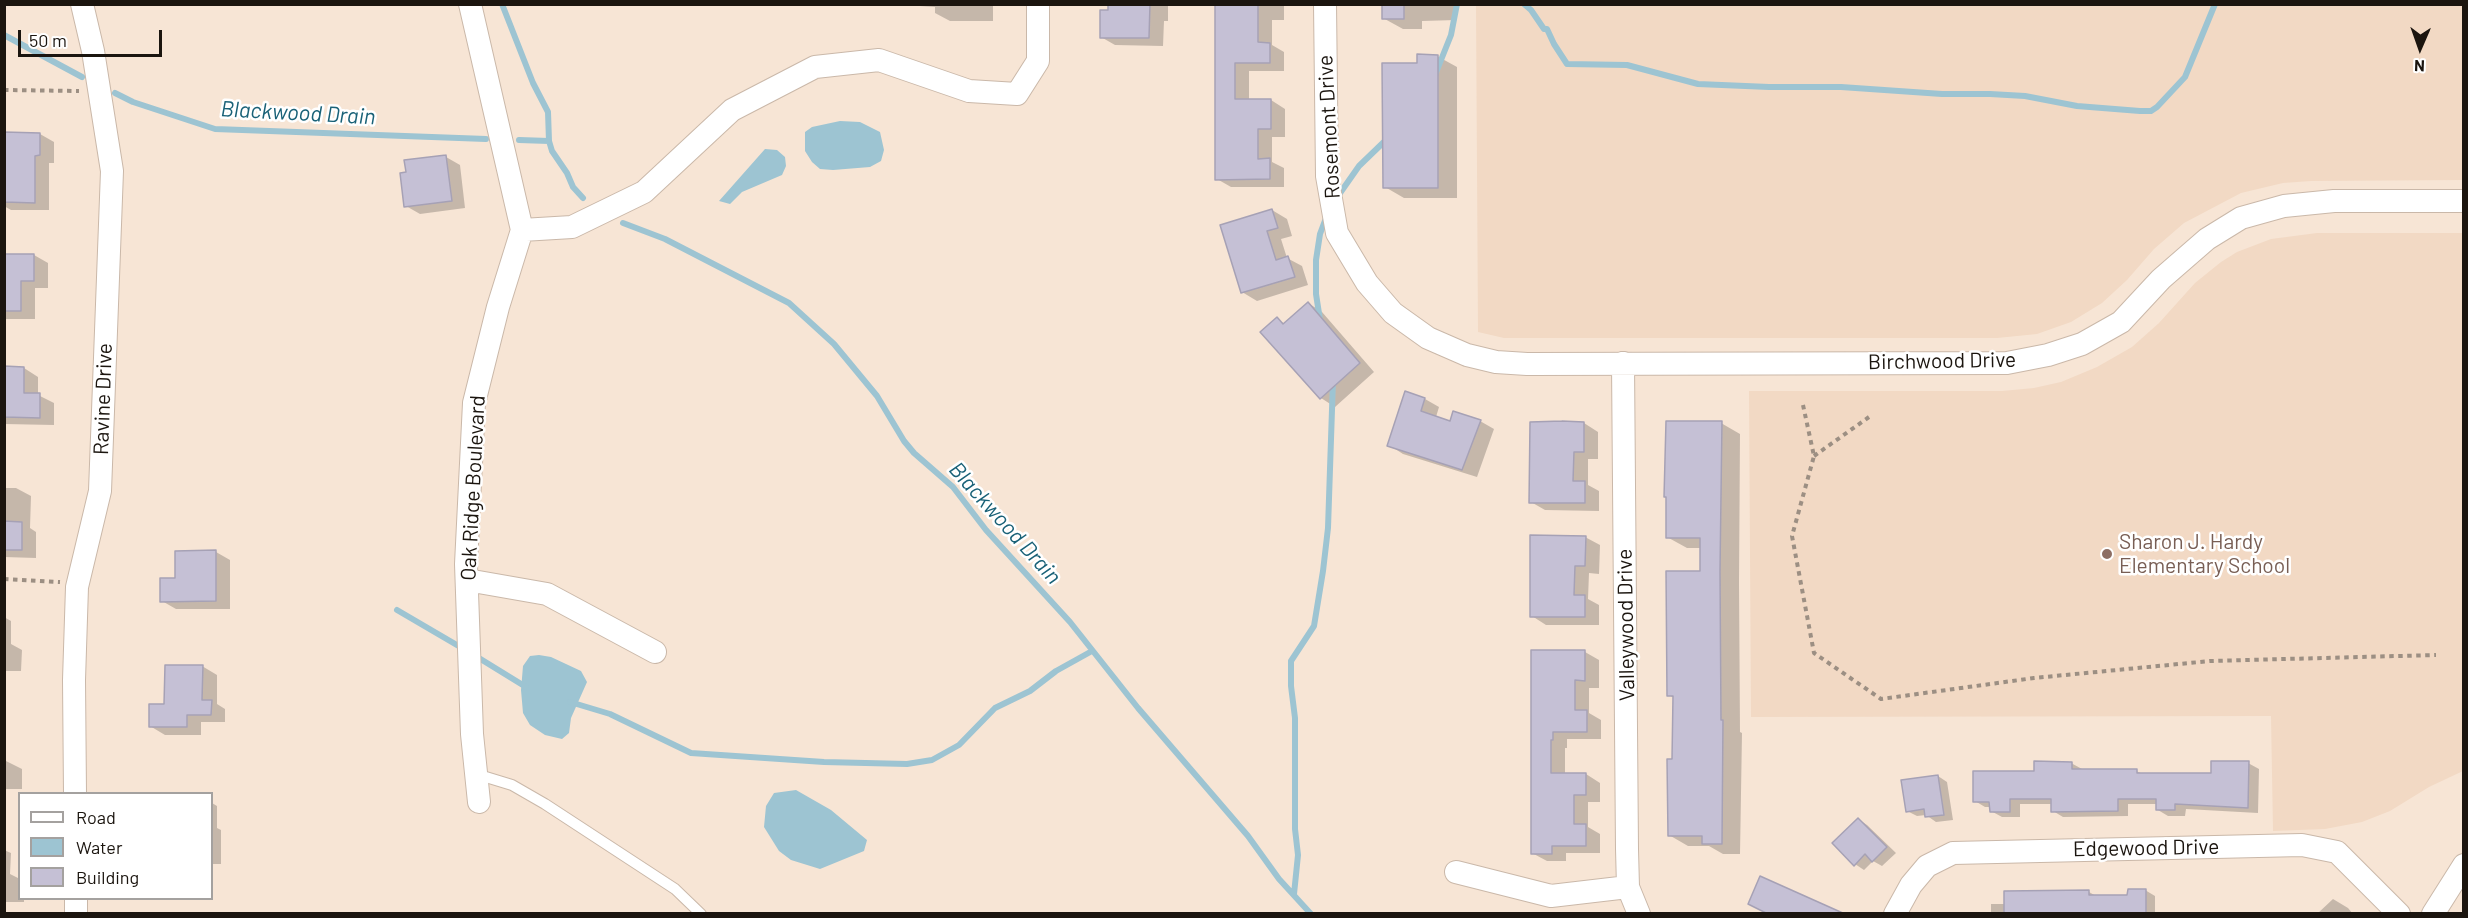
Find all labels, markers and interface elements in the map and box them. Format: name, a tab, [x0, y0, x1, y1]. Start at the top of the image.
scale bar	[21, 18, 165, 56]
north arrow	[2390, 18, 2450, 78]
text: 50 m	[29, 29, 67, 51]
street label: Rosemont Drive	[1313, 54, 1345, 200]
text: N	[2414, 57, 2425, 76]
water label: Blackwood Drain	[220, 96, 376, 130]
street label: Ravine Drive	[88, 343, 118, 455]
street label: Birchwood Drive	[1868, 347, 2016, 375]
street label: Oak Ridge Boulevard	[456, 395, 490, 581]
water label: Blackwood Drain	[943, 457, 1067, 589]
place label: Sharon J. Hardy Elementary School	[2119, 529, 2290, 579]
marker: Sharon J. Hardy Elementary School	[2100, 547, 2114, 561]
street label: Valleywood Drive	[1612, 549, 1640, 701]
legend	[18, 792, 213, 900]
text: Road	[76, 806, 116, 828]
street label: Edgewood Drive	[2073, 834, 2219, 862]
text: Water	[76, 836, 123, 858]
text: Building	[76, 866, 139, 888]

